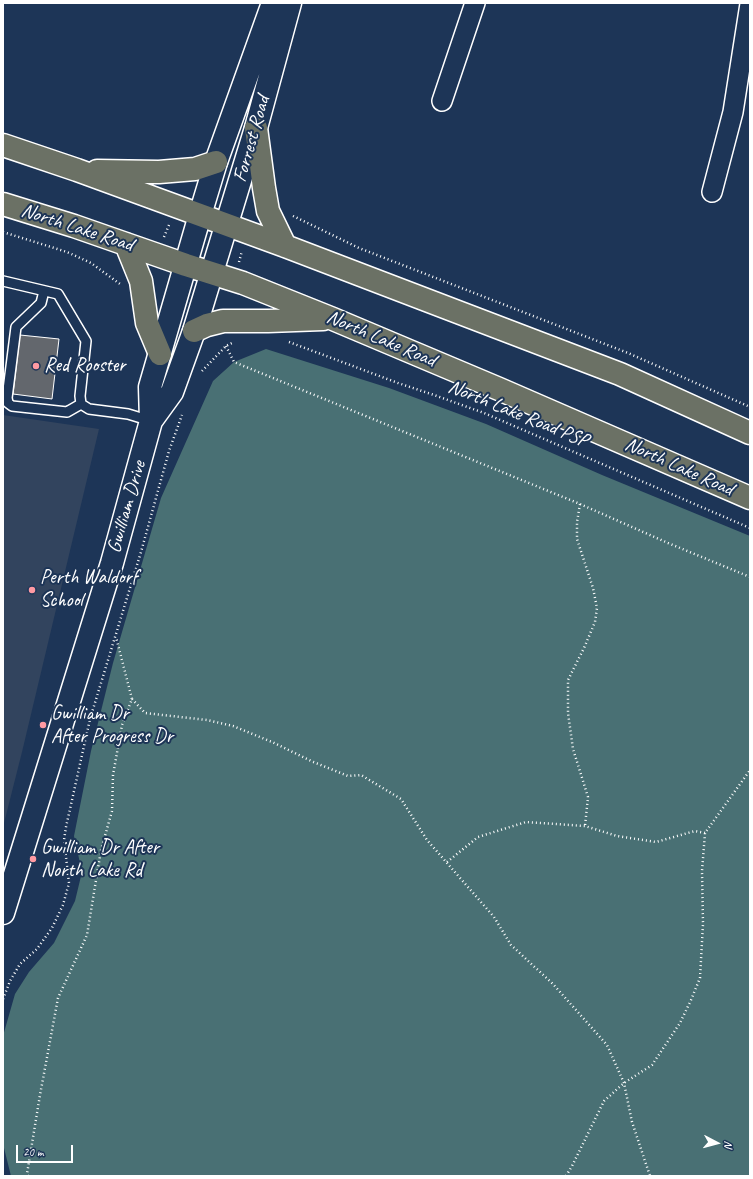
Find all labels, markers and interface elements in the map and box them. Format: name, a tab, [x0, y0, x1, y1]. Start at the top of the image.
street label: Forrest Road	[228, 93, 276, 185]
street label: North Lake Road	[18, 199, 136, 257]
street label: North Lake Road	[323, 305, 439, 373]
place label: Red Rooster	[44, 354, 126, 378]
marker: Red Rooster	[31, 361, 41, 371]
street label: North Lake Road PSP	[445, 375, 591, 453]
street label: North Lake Road	[621, 432, 737, 502]
street label: Gwilliam Drive	[102, 458, 152, 556]
place label: Perth Waldorf School	[40, 566, 138, 613]
marker: Perth Waldorf School	[27, 585, 37, 595]
place label: Gwilliam Dr After Progress Dr	[51, 702, 173, 749]
marker: Gwilliam Dr After Progress Dr	[38, 720, 48, 730]
place label: Gwilliam Dr After North Lake Rd	[41, 836, 159, 883]
marker: Gwilliam Dr After North Lake Rd	[28, 854, 38, 864]
north arrow	[697, 1123, 737, 1163]
scale bar	[18, 1137, 75, 1163]
text: N	[722, 1140, 736, 1148]
text: 20 m	[23, 1144, 43, 1160]

